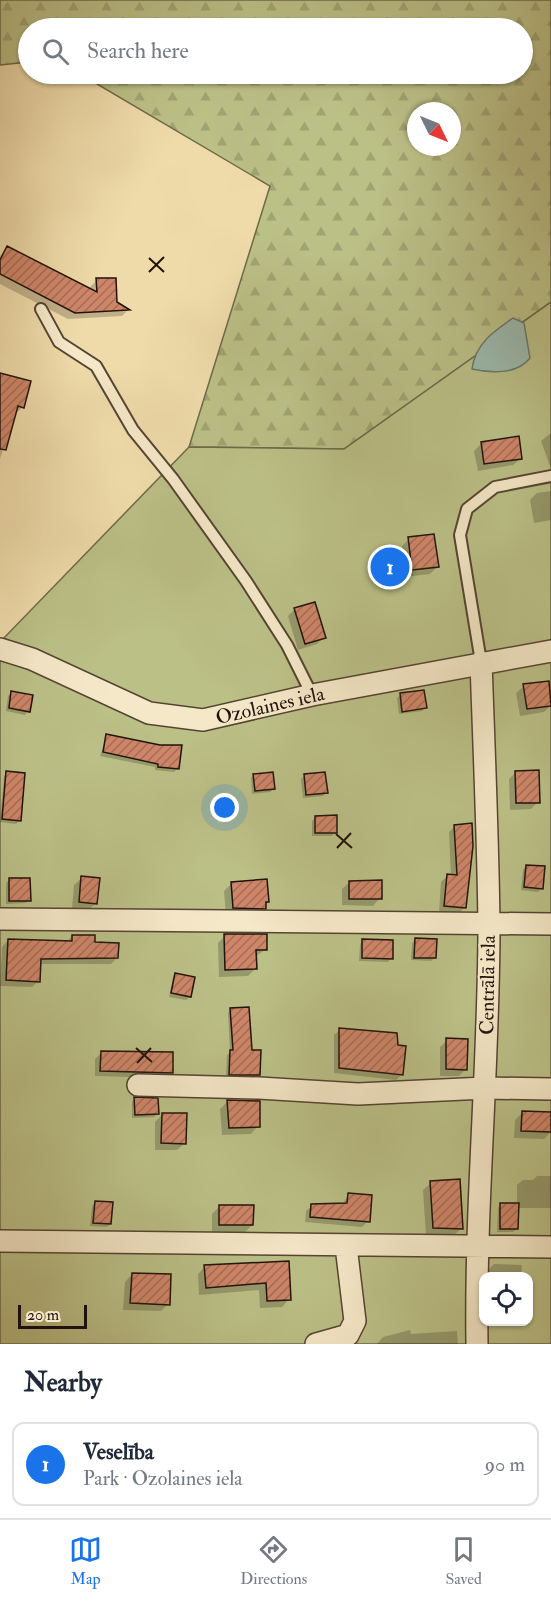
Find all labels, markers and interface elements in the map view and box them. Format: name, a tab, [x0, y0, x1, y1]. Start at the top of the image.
search box	[18, 18, 533, 84]
icon: search	[39, 35, 72, 68]
text: Search here	[87, 37, 189, 65]
north arrow	[407, 102, 461, 156]
pin: 1	[370, 544, 410, 590]
street label: Ozolaines iela	[213, 681, 328, 730]
your location	[210, 793, 239, 822]
street label: Centrālā iela	[474, 934, 501, 1035]
map controls	[479, 1272, 533, 1326]
button: locate	[479, 1272, 533, 1326]
scale bar	[18, 1302, 87, 1330]
text: 20 m	[27, 1305, 59, 1325]
text: Nearby	[24, 1367, 102, 1399]
text: Veselība	[83, 1438, 154, 1466]
text: 1	[42, 1452, 49, 1477]
text: 90 m	[485, 1452, 525, 1477]
text: Park · Ozolaines iela	[83, 1466, 243, 1491]
tab: Map	[69, 1533, 102, 1589]
tab: Directions	[240, 1533, 307, 1589]
tab: Saved	[445, 1533, 482, 1589]

